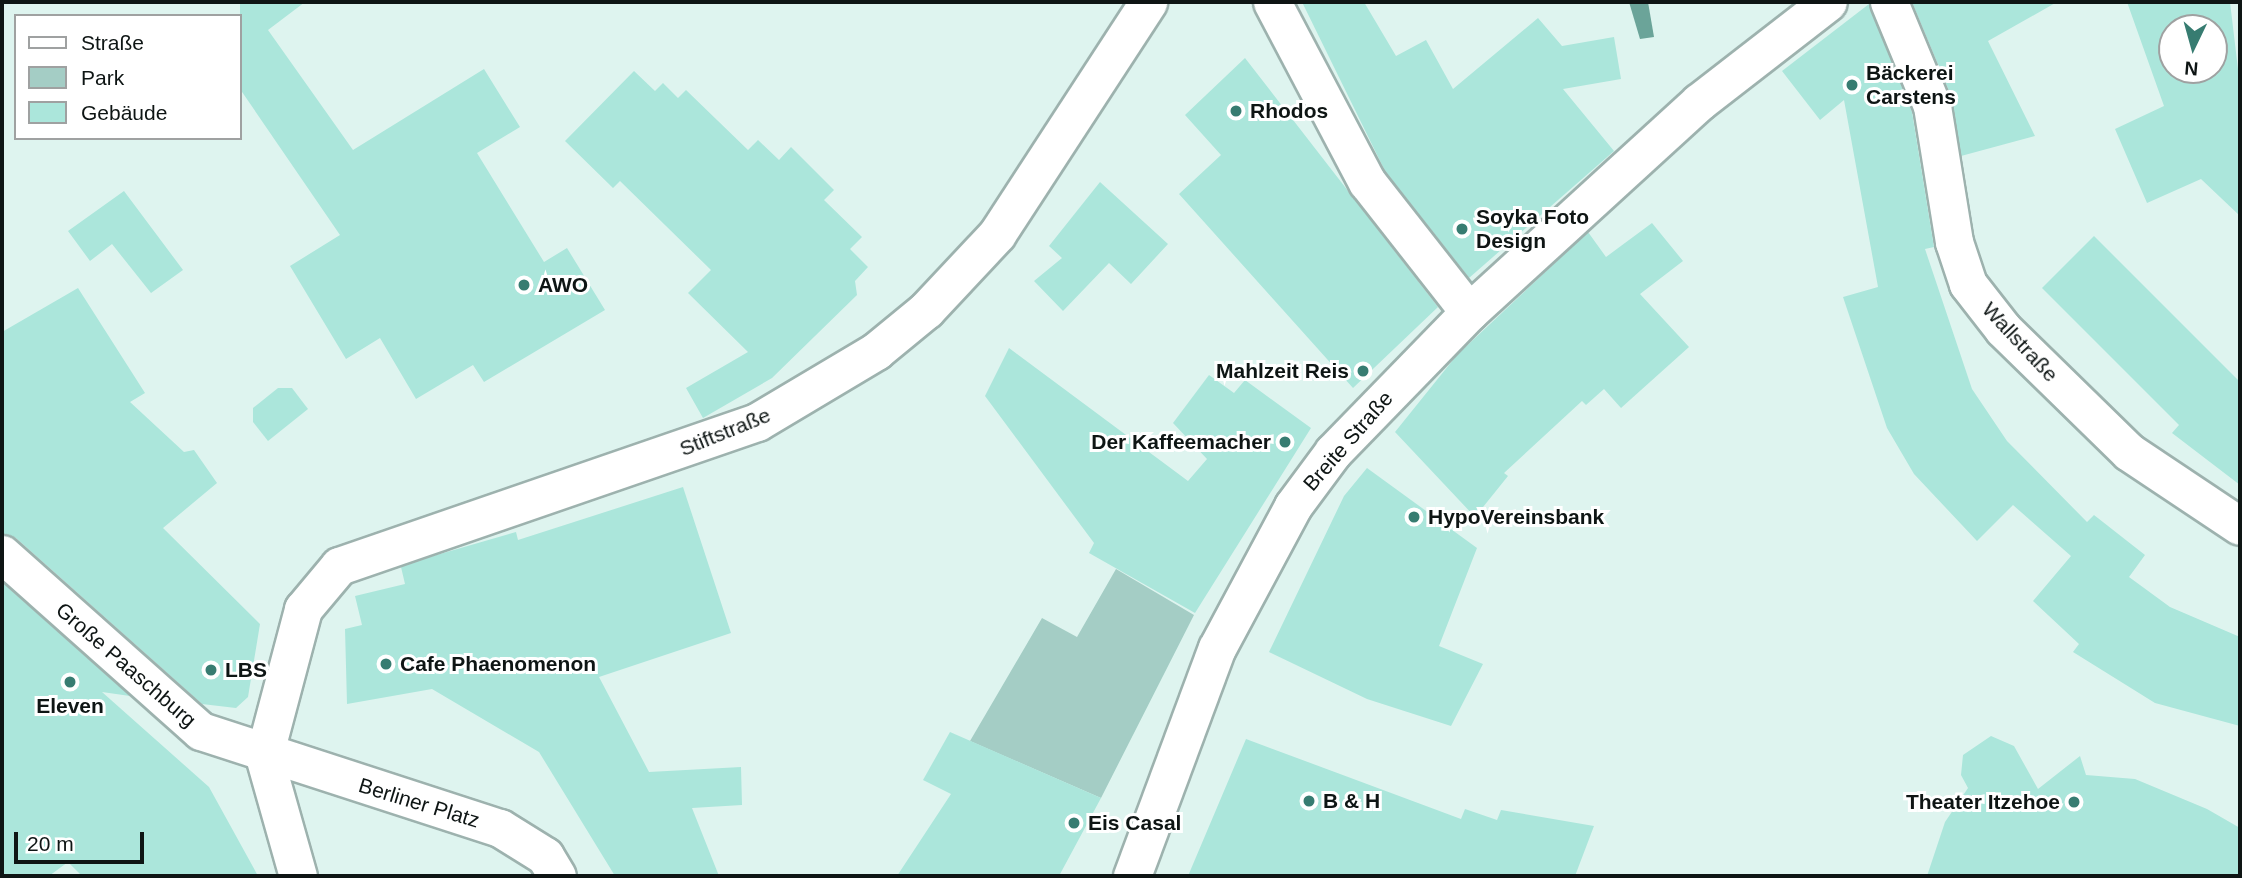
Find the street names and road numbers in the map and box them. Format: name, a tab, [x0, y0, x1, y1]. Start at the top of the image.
street label: Wallstraße	[1977, 297, 2063, 387]
street label: Breite Straße	[1298, 386, 1398, 496]
street label: Stiftstraße	[676, 402, 774, 462]
street label: Große Paaschburg	[51, 597, 201, 733]
street label: Berliner Platz	[356, 773, 482, 833]

